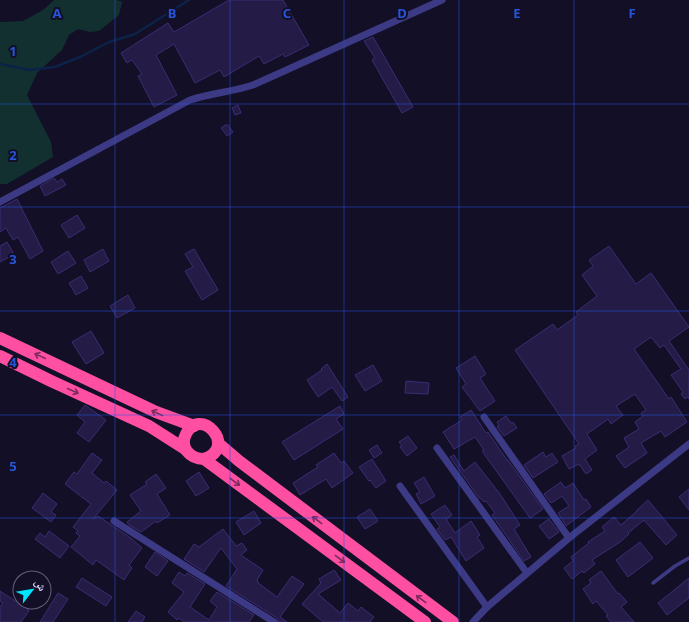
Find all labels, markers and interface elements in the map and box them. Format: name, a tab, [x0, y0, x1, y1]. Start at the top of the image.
text: A	[53, 4, 62, 22]
text: B	[168, 4, 176, 22]
text: C	[283, 4, 291, 22]
text: D	[397, 4, 407, 22]
text: E	[513, 4, 521, 22]
text: F	[628, 4, 636, 22]
text: 1	[9, 42, 17, 60]
text: 2	[9, 146, 17, 164]
text: 3	[9, 250, 17, 268]
one-way arrow	[34, 352, 46, 359]
text: 4	[9, 353, 17, 371]
one-way arrow	[67, 388, 79, 395]
one-way arrow	[152, 409, 164, 416]
text: 5	[9, 457, 17, 475]
one-way arrow	[229, 478, 240, 486]
one-way arrow	[312, 516, 323, 525]
one-way arrow	[334, 555, 345, 563]
north arrow	[12, 570, 52, 610]
text: ش	[31, 576, 51, 594]
one-way arrow	[416, 594, 427, 603]

